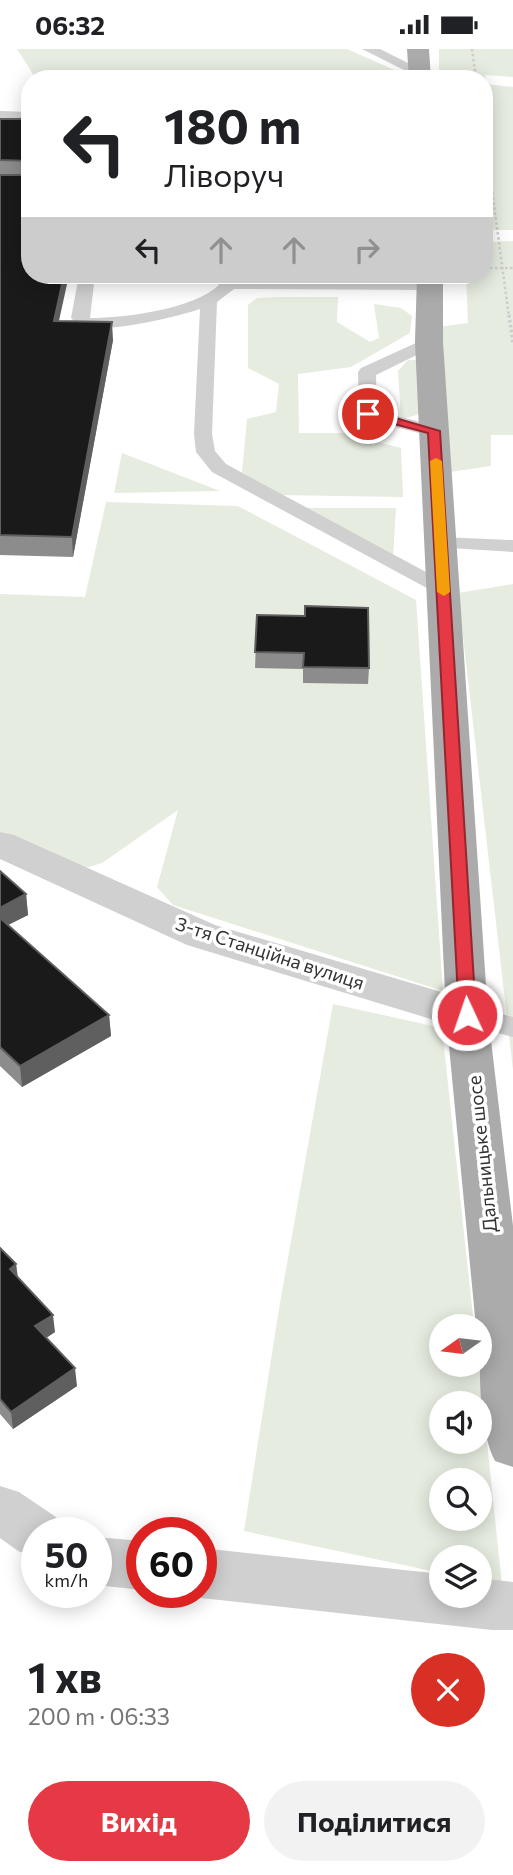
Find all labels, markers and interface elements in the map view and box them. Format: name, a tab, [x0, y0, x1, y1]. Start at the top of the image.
text: 06:32	[35, 9, 105, 40]
text: 180 m	[164, 94, 301, 154]
icon: left	[49, 98, 140, 189]
text: Ліворуч	[164, 154, 284, 194]
icon: left	[129, 231, 167, 269]
icon: ahead	[202, 231, 240, 269]
icon: ahead	[275, 231, 313, 269]
icon: right	[348, 231, 386, 269]
pin	[338, 384, 398, 444]
icon: arrive	[349, 395, 387, 433]
street label: 3-тя Станційна вулиця	[173, 911, 367, 994]
position arrow	[430, 978, 504, 1052]
street label: Дальницьке шосе	[462, 1074, 501, 1234]
north arrow	[429, 1314, 492, 1377]
map controls	[429, 1314, 492, 1608]
button: sound	[429, 1391, 492, 1454]
button: search	[429, 1468, 492, 1531]
speed limit sign: 60	[126, 1517, 217, 1608]
text: 50	[45, 1532, 88, 1575]
button: layers	[429, 1545, 492, 1608]
text: km/h	[45, 1569, 88, 1591]
text: 1 хв	[28, 1650, 102, 1702]
button: close	[411, 1653, 485, 1727]
text: 200 m · 06:33	[28, 1702, 170, 1730]
button: Вихід	[28, 1781, 250, 1861]
button: Поділитися	[264, 1781, 485, 1861]

